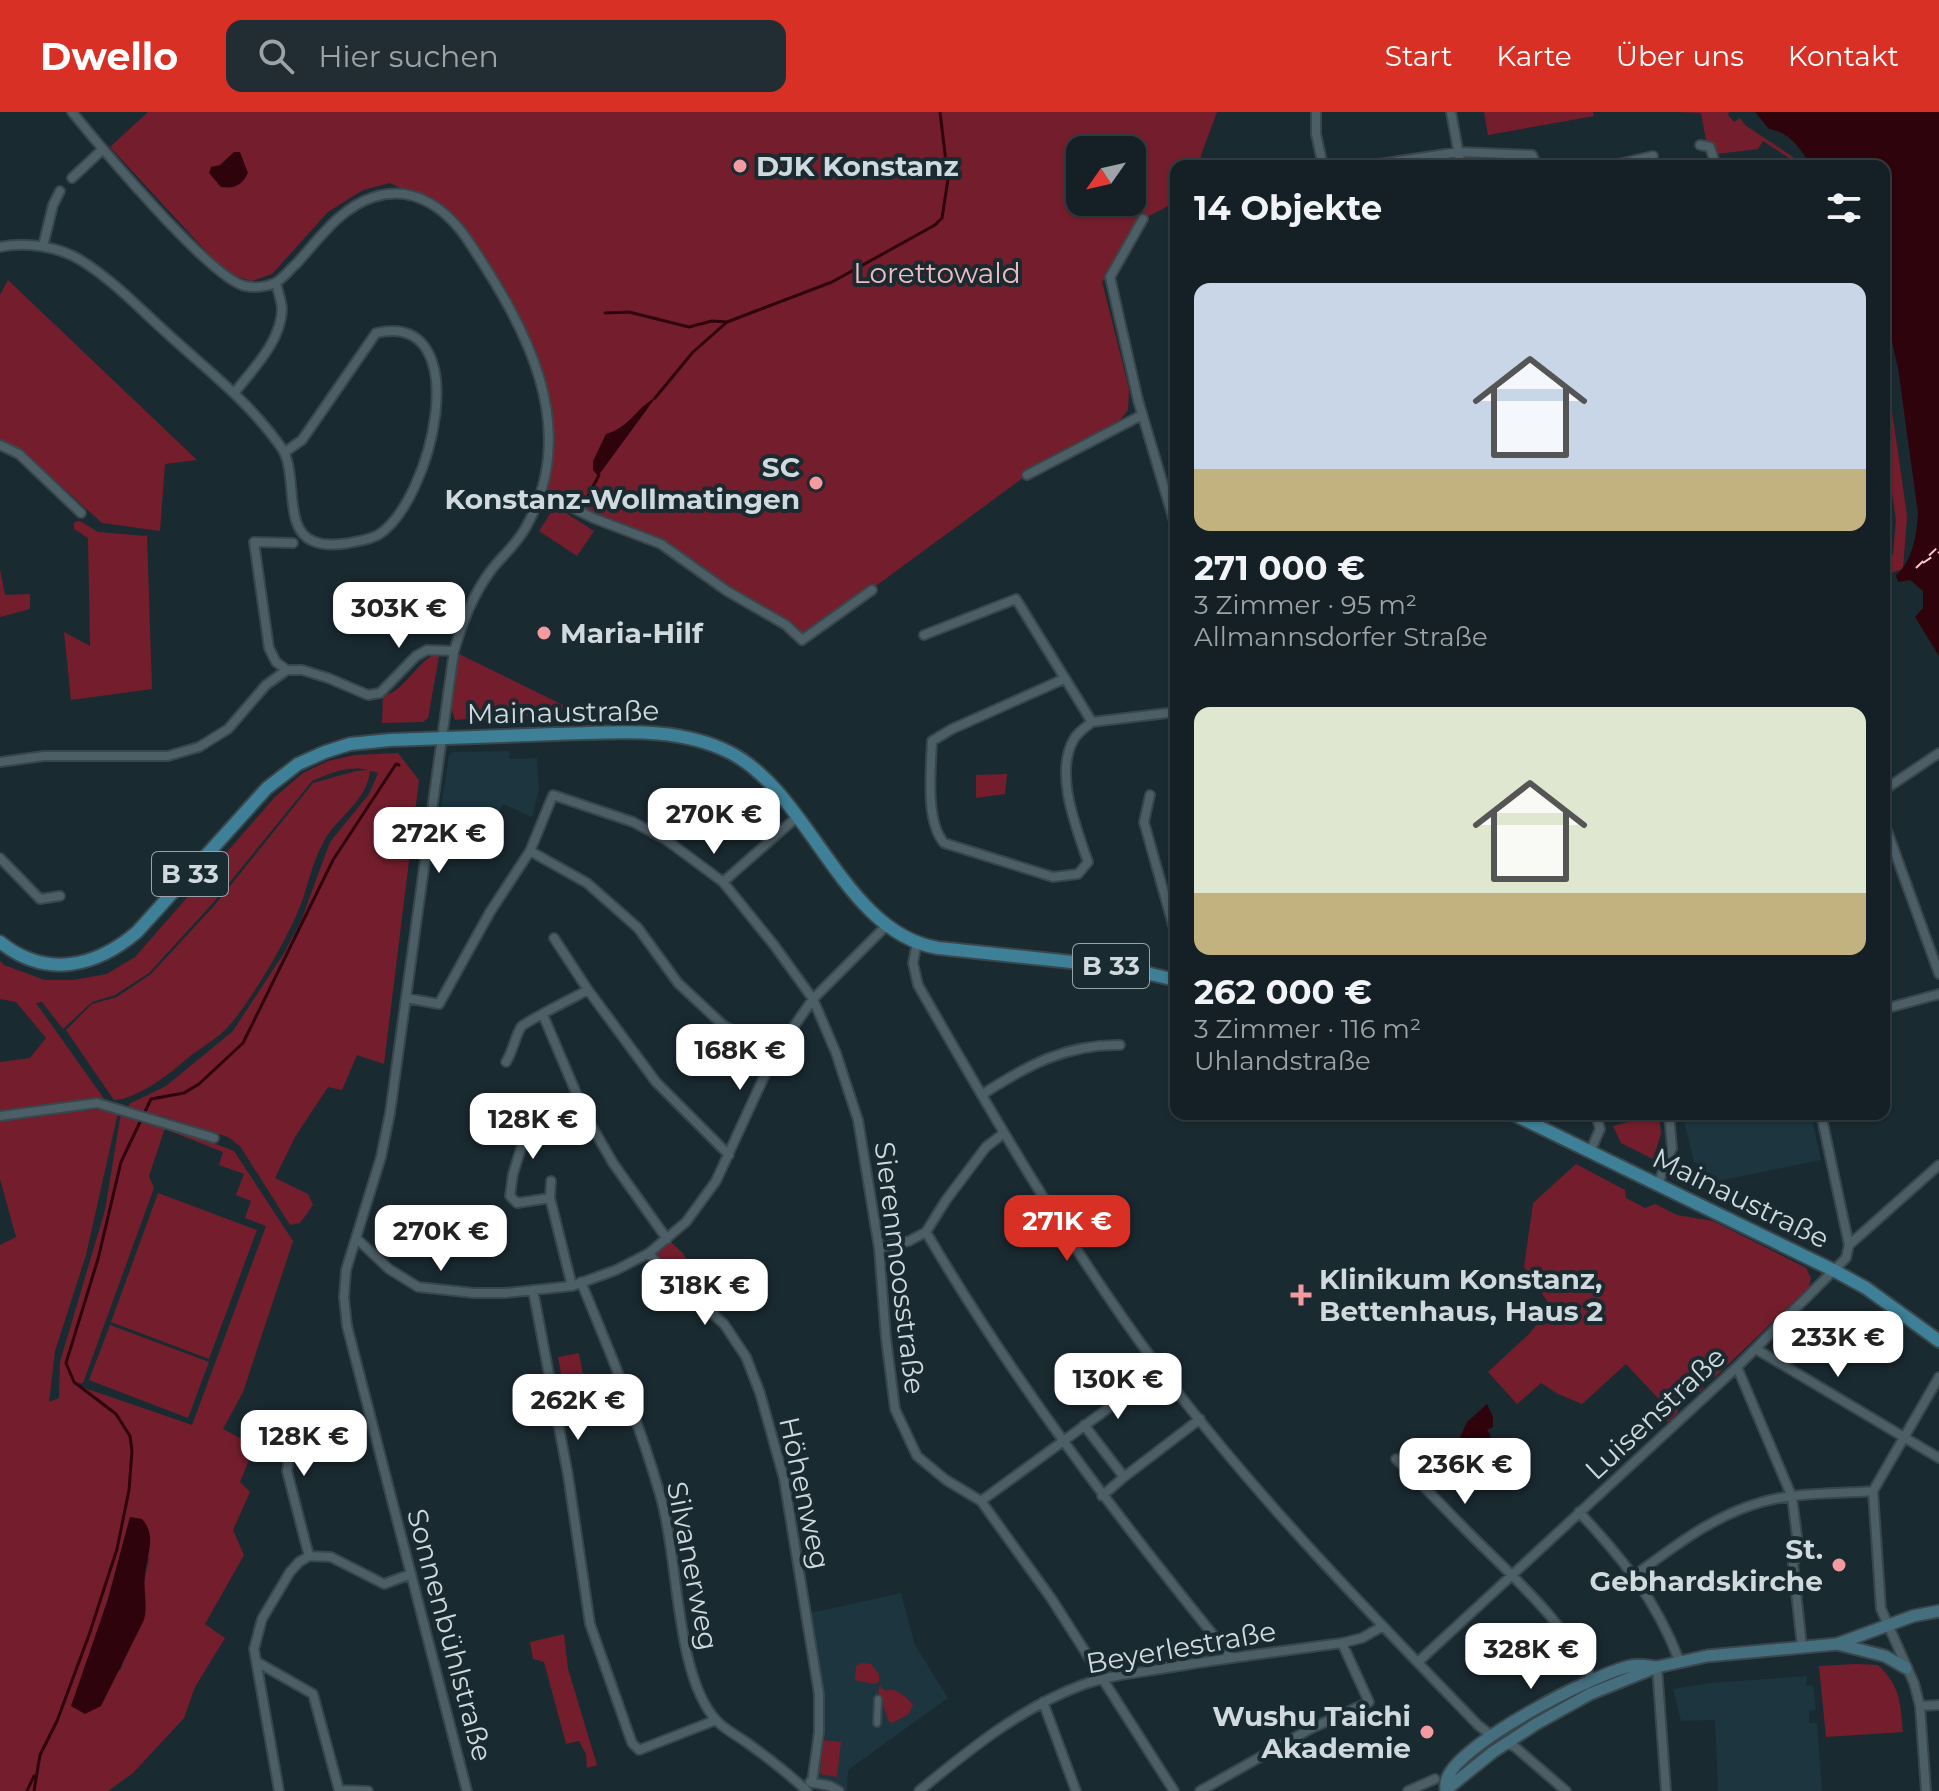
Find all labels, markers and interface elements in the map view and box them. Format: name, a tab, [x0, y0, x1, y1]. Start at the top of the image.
search box	[226, 20, 786, 92]
text: Dwello	[40, 33, 178, 80]
icon: search	[254, 34, 298, 78]
text: Hier suchen	[318, 38, 499, 75]
text: Start	[1385, 39, 1452, 73]
text: Karte	[1496, 39, 1572, 73]
text: Über uns	[1616, 39, 1744, 73]
text: Kontakt	[1788, 39, 1899, 73]
north arrow	[1066, 136, 1146, 216]
map controls	[1066, 136, 1146, 216]
place label: DJK Konstanz	[756, 149, 959, 183]
marker: DJK Konstanz	[731, 157, 749, 175]
icon: filters	[1822, 186, 1866, 230]
text: 14 Objekte	[1194, 187, 1382, 229]
park label: Lorettowald	[853, 256, 1021, 290]
icon: home	[1458, 335, 1602, 479]
place label: SC Konstanz-Wollmatingen	[445, 450, 800, 516]
marker: SC Konstanz-Wollmatingen	[807, 474, 825, 492]
text: 271 000 €	[1194, 547, 1365, 589]
pin: 303K €	[334, 582, 464, 650]
text: 3 Zimmer · 95 m²	[1194, 589, 1417, 621]
text: 303K €	[351, 592, 447, 624]
place label: Maria-Hilf	[560, 616, 704, 650]
text: Allmannsdorfer Straße	[1194, 621, 1488, 653]
marker: Maria-Hilf	[535, 624, 553, 642]
street label: Mainaustraße	[467, 693, 659, 731]
icon: home	[1458, 759, 1602, 903]
pin: 270K €	[649, 788, 779, 856]
text: 270K €	[666, 798, 762, 830]
pin: 272K €	[374, 807, 504, 875]
text: 272K €	[392, 817, 486, 849]
road number: B 33	[152, 852, 228, 896]
road number: B 33	[1073, 944, 1149, 988]
text: 262 000 €	[1194, 971, 1372, 1013]
text: 3 Zimmer · 116 m²	[1194, 1013, 1421, 1045]
pin: 168K €	[675, 1024, 805, 1092]
text: 168K €	[694, 1034, 786, 1066]
text: Uhlandstraße	[1194, 1045, 1371, 1077]
pin: 128K €	[468, 1093, 598, 1161]
text: 128K €	[488, 1103, 578, 1135]
street label: Sierenmoosstraße	[868, 1140, 932, 1396]
street label: Mainaustraße	[1647, 1141, 1835, 1255]
pin: 271K €	[1002, 1195, 1132, 1263]
pin: 270K €	[376, 1205, 506, 1273]
text: 271K €	[1022, 1205, 1112, 1237]
text: 270K €	[393, 1215, 489, 1247]
pin: 318K €	[640, 1259, 770, 1327]
place label: Klinikum Konstanz, Bettenhaus, Haus 2	[1319, 1262, 1603, 1328]
text: 318K €	[660, 1269, 750, 1301]
marker: Klinikum Konstanz, Bettenhaus, Haus 2	[1290, 1284, 1312, 1306]
pin: 233K €	[1773, 1311, 1903, 1379]
text: 233K €	[1791, 1321, 1885, 1353]
street label: Luisenstraße	[1578, 1339, 1732, 1487]
pin: 130K €	[1053, 1353, 1183, 1421]
text: 130K €	[1073, 1363, 1163, 1395]
pin: 262K €	[513, 1374, 643, 1442]
text: 262K €	[531, 1384, 625, 1416]
pin: 128K €	[239, 1410, 369, 1478]
street label: Höhenweg	[772, 1414, 838, 1572]
text: 128K €	[259, 1420, 349, 1452]
pin: 236K €	[1400, 1438, 1530, 1506]
text: 236K €	[1418, 1448, 1512, 1480]
street label: Silvanerweg	[660, 1479, 726, 1653]
street label: Sonnenbühlstraße	[400, 1505, 500, 1765]
place label: St. Gebhardskirche	[1590, 1532, 1823, 1598]
marker: St. Gebhardskirche	[1830, 1556, 1848, 1574]
street label: Beyerlestraße	[1083, 1614, 1279, 1680]
pin: 328K €	[1466, 1623, 1596, 1691]
text: 328K €	[1483, 1633, 1579, 1665]
place label: Wushu Taichi Akademie	[1212, 1699, 1411, 1765]
marker: Wushu Taichi Akademie	[1418, 1723, 1436, 1741]

